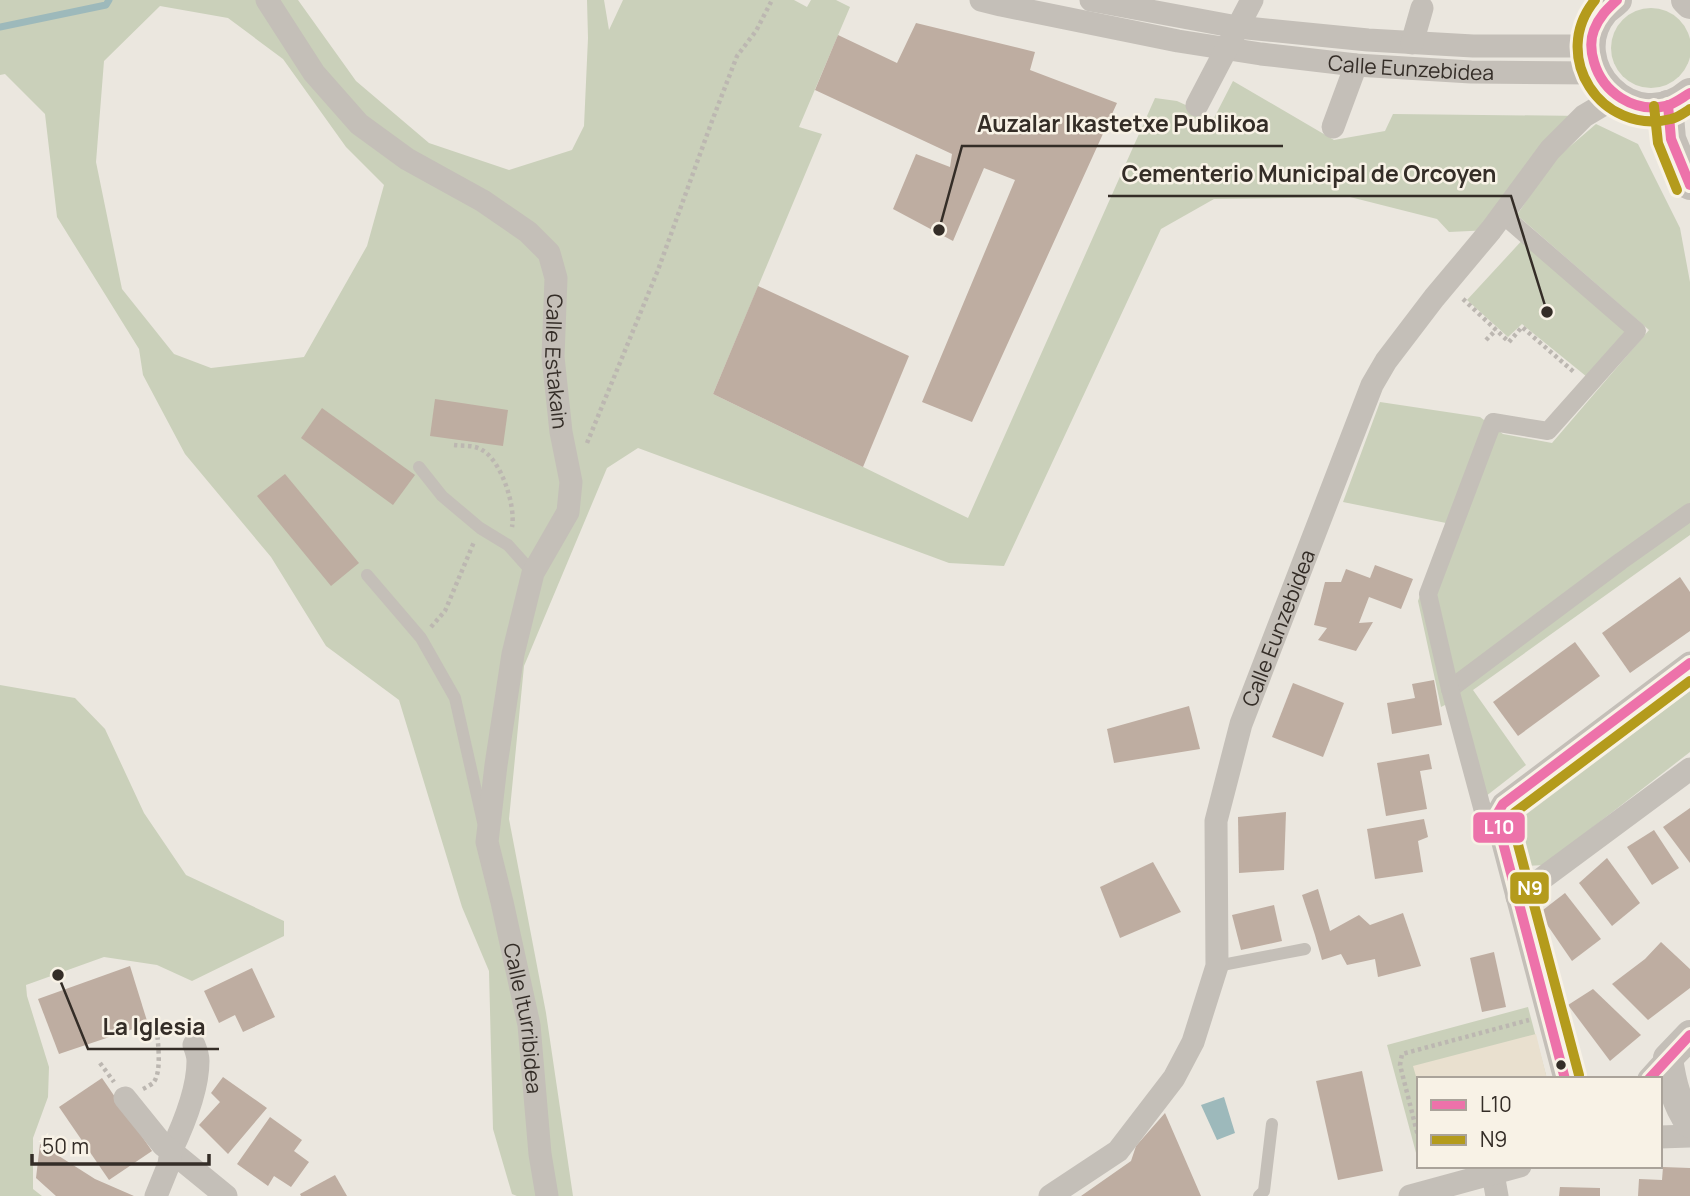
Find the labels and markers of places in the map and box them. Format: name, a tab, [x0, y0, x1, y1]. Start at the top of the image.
callout: Auzalar Ikastetxe Publikoa	[962, 102, 1283, 146]
callout: Cementerio Municipal de Orcoyen	[1108, 152, 1511, 196]
callout: La Iglesia	[88, 1005, 219, 1049]
unlabelled marker	[1554, 1058, 1568, 1072]

